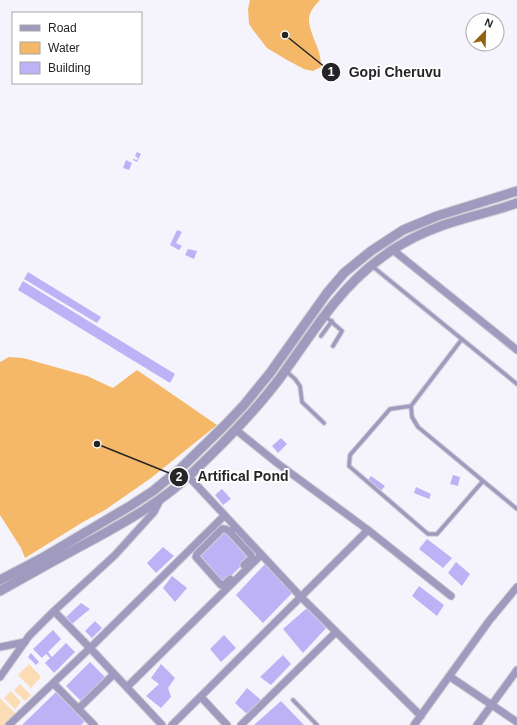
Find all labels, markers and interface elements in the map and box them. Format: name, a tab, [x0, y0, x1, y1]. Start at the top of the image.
legend	[12, 12, 142, 84]
north arrow	[465, 12, 505, 52]
text: N	[483, 16, 495, 30]
text: Road	[48, 21, 77, 35]
text: Water	[48, 41, 80, 55]
callout: Gopi Cheruvu	[321, 59, 449, 85]
text: Building	[48, 61, 91, 75]
text: Gopi Cheruvu	[349, 64, 441, 80]
text: 1	[328, 65, 335, 79]
callout: Artifical Pond	[169, 464, 296, 490]
text: Artifical Pond	[197, 468, 289, 484]
text: 2	[176, 470, 183, 484]

